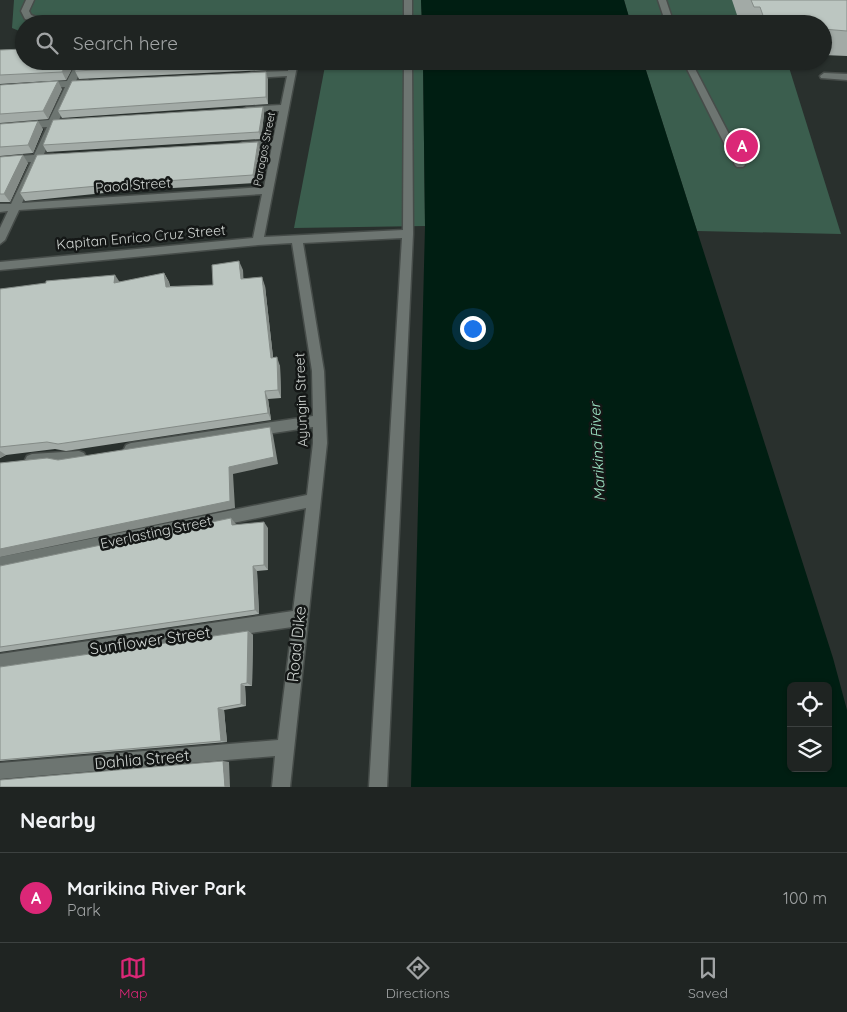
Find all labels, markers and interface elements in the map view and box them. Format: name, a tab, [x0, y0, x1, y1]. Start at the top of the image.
search box	[15, 15, 832, 70]
icon: search	[33, 29, 61, 57]
text: Search here	[73, 31, 178, 55]
street label: Paragos Street	[250, 110, 278, 187]
pin: A	[726, 127, 758, 165]
street label: Paod Street	[95, 173, 172, 197]
street label: Kapitan Enrico Cruz Street	[56, 221, 227, 253]
your location	[460, 316, 486, 342]
street label: Ayungin Street	[290, 352, 312, 448]
water label: Marikina River	[585, 400, 609, 502]
street label: Everlasting Street	[99, 511, 214, 553]
street label: Road Dike	[282, 605, 310, 683]
street label: Sunflower Street	[88, 622, 212, 658]
map controls	[787, 682, 832, 772]
button: locate	[787, 682, 832, 727]
button: layers	[787, 727, 832, 772]
street label: Dahlia Street	[94, 745, 190, 773]
text: Nearby	[20, 807, 96, 833]
text: Marikina River Park	[67, 876, 246, 900]
text: A	[31, 888, 41, 908]
text: 100 m	[783, 888, 827, 908]
text: Park	[67, 900, 101, 920]
tab: Map	[119, 954, 148, 1002]
tab: Directions	[386, 954, 450, 1002]
tab: Saved	[688, 954, 728, 1002]

